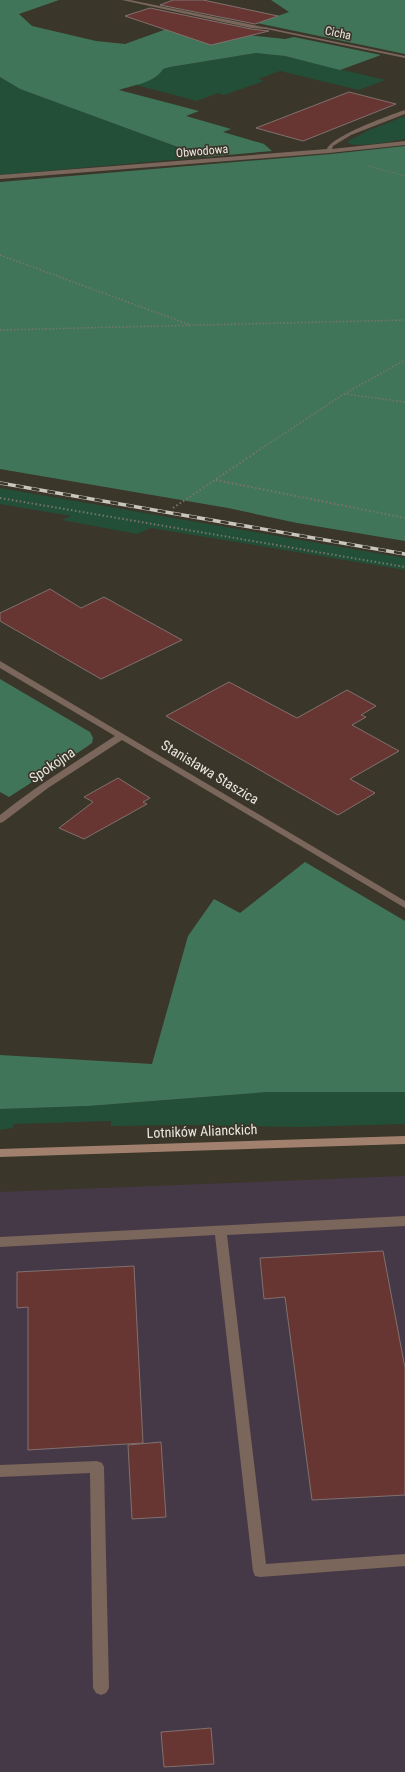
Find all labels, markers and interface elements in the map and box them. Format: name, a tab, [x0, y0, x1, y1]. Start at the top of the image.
street label: Cicha	[324, 23, 353, 43]
street label: Obwodowa	[175, 142, 229, 160]
street label: Stanisława Staszica	[158, 737, 262, 807]
street label: Spokojna	[26, 744, 78, 786]
street label: Lotników Alianckich	[146, 1121, 258, 1141]

